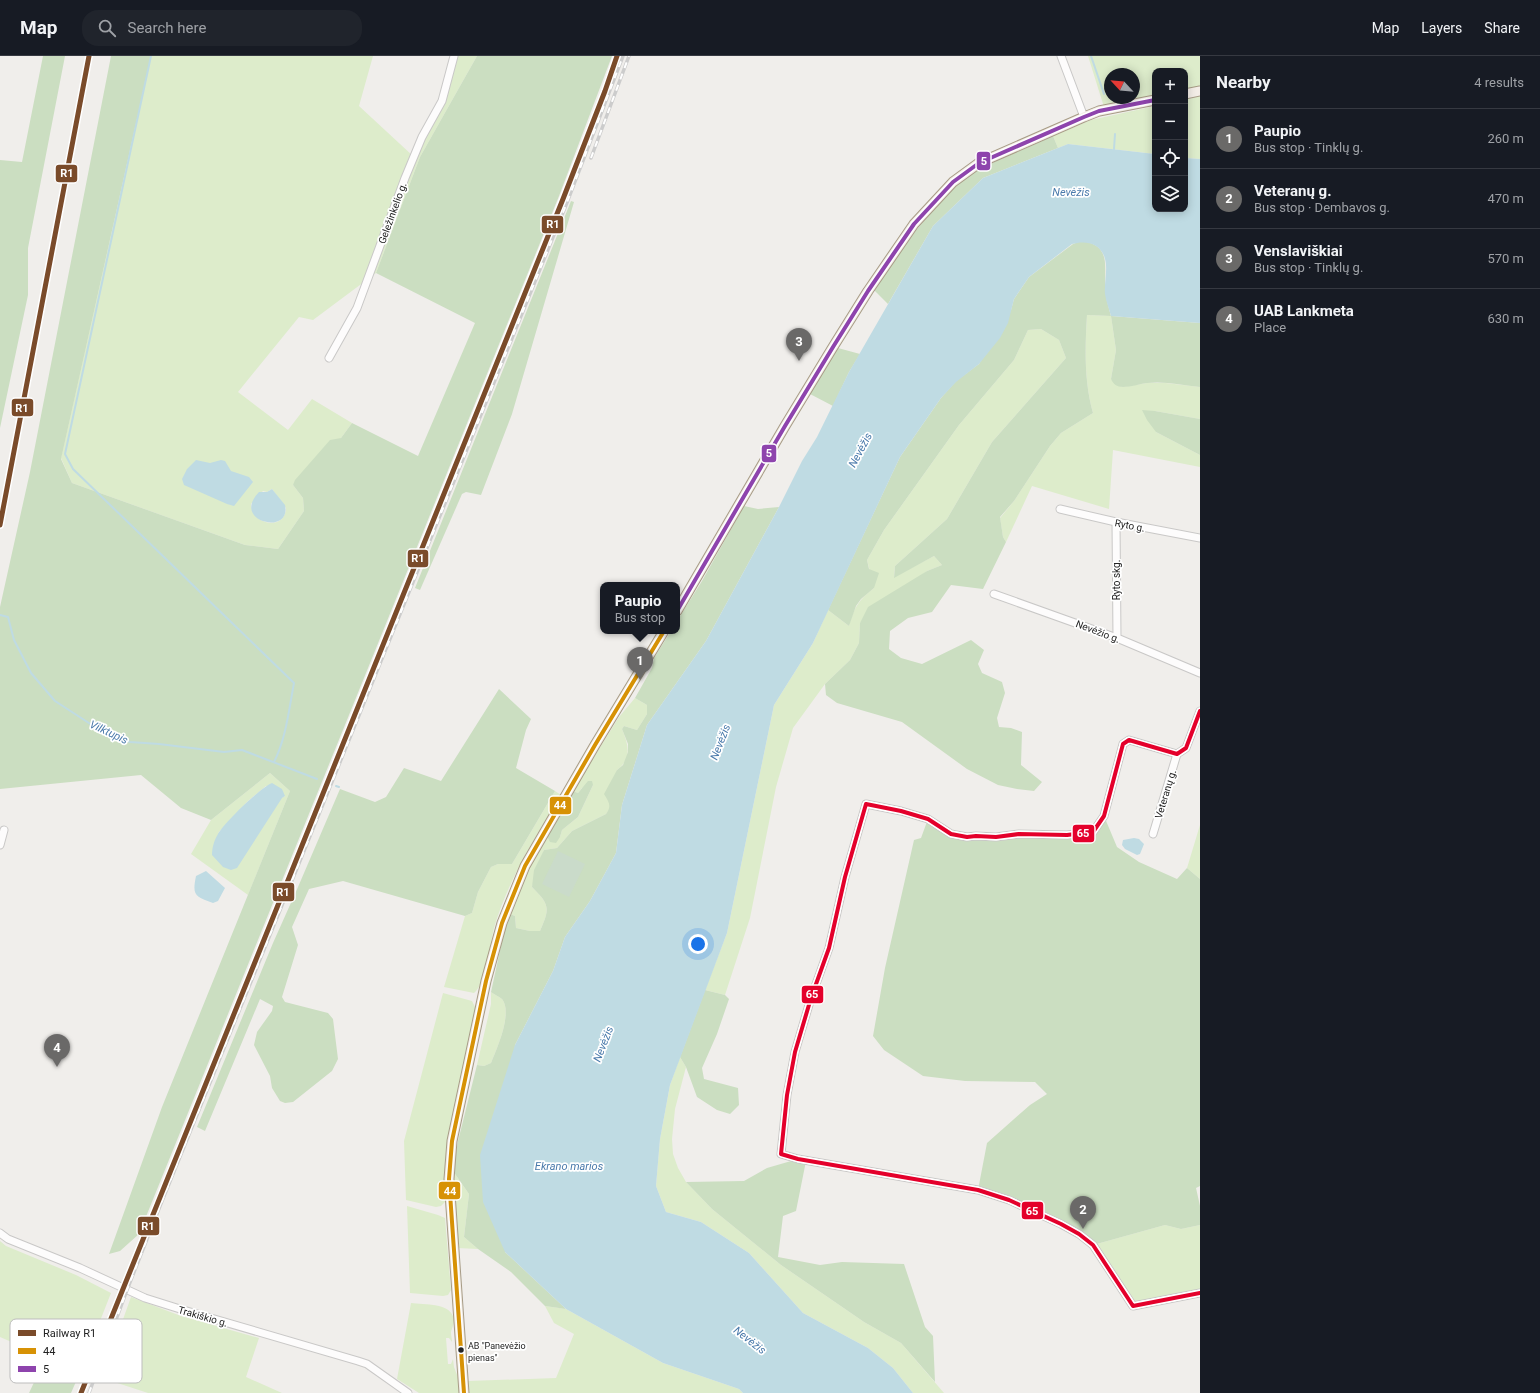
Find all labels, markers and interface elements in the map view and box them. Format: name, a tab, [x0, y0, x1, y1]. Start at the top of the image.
search box	[82, 10, 362, 46]
text: Map	[20, 16, 58, 39]
icon: search	[96, 17, 118, 39]
text: Search here	[128, 19, 206, 37]
text: Map	[1372, 20, 1399, 36]
text: Layers	[1421, 20, 1462, 36]
text: Share	[1484, 20, 1520, 36]
north arrow	[1104, 68, 1140, 104]
map controls	[1152, 68, 1188, 212]
button: +	[1152, 68, 1188, 104]
text: Nearby	[1216, 72, 1271, 92]
text: 4 results	[1474, 75, 1524, 90]
button: −	[1152, 104, 1188, 140]
text: Paupio	[1254, 122, 1301, 140]
text: 1	[1225, 131, 1233, 146]
text: 260 m	[1487, 131, 1524, 146]
button: locate	[1152, 140, 1188, 176]
text: Bus stop · Tinklų g.	[1254, 140, 1363, 155]
line badge: 5	[976, 151, 991, 171]
text: 5	[981, 155, 987, 168]
line badge: R1	[55, 164, 78, 183]
text: R1	[60, 167, 74, 180]
button: layers	[1152, 176, 1188, 212]
street label: Geležinkelio g.	[376, 181, 409, 245]
text: Veteranų g.	[1254, 182, 1332, 200]
water label: Nevėžis	[1052, 186, 1090, 199]
text: 2	[1225, 191, 1233, 206]
text: 470 m	[1487, 191, 1524, 206]
text: Bus stop · Dembavos g.	[1254, 200, 1390, 215]
line badge: R1	[541, 215, 564, 234]
text: R1	[546, 218, 560, 231]
text: Venslaviškiai	[1254, 242, 1343, 260]
text: 3	[1225, 251, 1233, 266]
text: 570 m	[1487, 251, 1524, 266]
text: Bus stop · Tinklų g.	[1254, 260, 1363, 275]
text: UAB Lankmeta	[1254, 302, 1354, 320]
text: 4	[1225, 311, 1233, 326]
text: 630 m	[1487, 311, 1524, 326]
text: Place	[1254, 320, 1286, 335]
pin: 3	[786, 328, 812, 361]
line badge: R1	[11, 398, 34, 417]
text: R1	[15, 402, 29, 415]
water label: Nevėžis	[846, 430, 875, 470]
line badge: 5	[761, 444, 777, 463]
text: 5	[766, 447, 772, 460]
street label: Ryto g.	[1114, 517, 1146, 534]
line badge: R1	[407, 549, 429, 568]
text: R1	[411, 552, 425, 565]
street label: Ryto skg.	[1111, 560, 1122, 600]
popup	[600, 582, 680, 634]
text: Paupio	[615, 592, 662, 610]
text: Bus stop	[615, 610, 665, 625]
street label: Nevėžio g.	[1074, 618, 1121, 645]
pin: 1	[627, 647, 653, 680]
water label: Vilktupis	[88, 718, 130, 747]
water label: Nevėžis	[708, 722, 733, 762]
street label: Veteranų g.	[1153, 768, 1178, 820]
line badge: 44	[549, 796, 572, 815]
text: 44	[554, 799, 567, 812]
line badge: 65	[1072, 824, 1095, 843]
text: 65	[1077, 827, 1089, 840]
line badge: R1	[272, 882, 295, 902]
text: R1	[276, 886, 290, 899]
your location	[688, 934, 708, 954]
line badge: 65	[801, 985, 824, 1004]
text: 65	[806, 988, 818, 1001]
water label: Nevėžis	[591, 1024, 616, 1064]
pin: 4	[44, 1034, 70, 1067]
water label: Ekrano marios	[535, 1160, 604, 1173]
line badge: 44	[438, 1181, 461, 1200]
text: 44	[444, 1185, 457, 1198]
pin: 2	[1070, 1196, 1096, 1229]
line badge: 65	[1021, 1201, 1044, 1220]
text: 65	[1026, 1205, 1038, 1218]
line badge: R1	[137, 1216, 160, 1236]
text: R1	[141, 1220, 155, 1233]
street label: Trakiškio g.	[177, 1304, 229, 1329]
legend	[10, 1319, 142, 1383]
water label: Nevėžis	[731, 1324, 769, 1357]
text: Railway R1	[43, 1327, 96, 1340]
place label: AB "Panevėžio pienas"	[468, 1341, 526, 1363]
text: 44	[43, 1345, 55, 1358]
marker: AB "Panevėžio pienas"	[456, 1345, 466, 1355]
text: 5	[43, 1363, 49, 1376]

